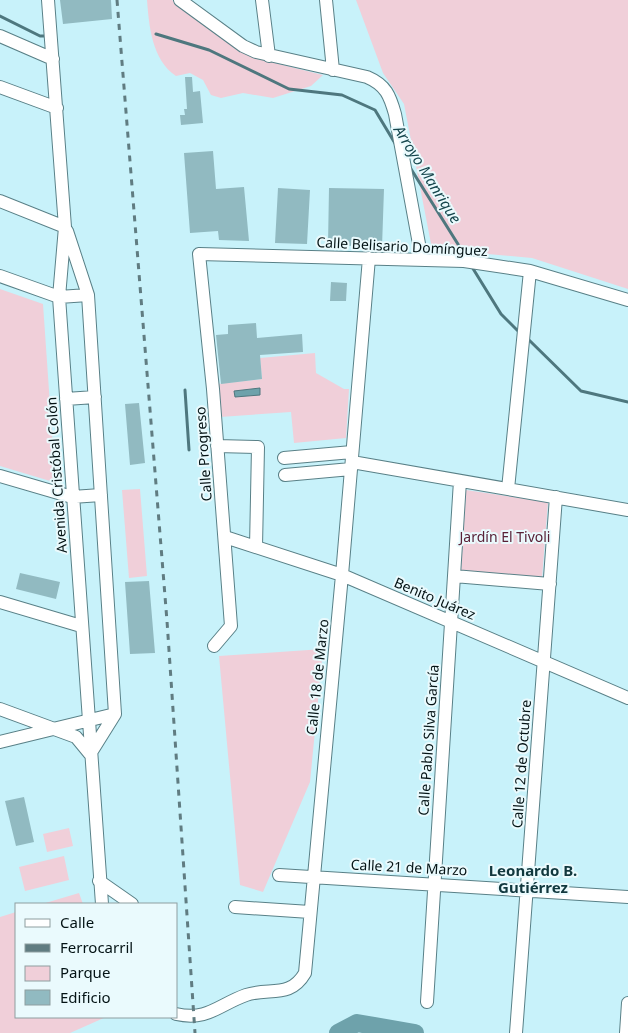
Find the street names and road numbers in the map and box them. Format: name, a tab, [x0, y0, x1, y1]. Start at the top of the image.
street label: Calle Belisario Domínguez	[316, 232, 488, 260]
street label: Avenida Cristóbal Colón	[41, 396, 71, 554]
street label: Calle Progreso	[190, 406, 216, 502]
street label: Benito Juárez	[391, 572, 479, 624]
street label: Calle 18 de Marzo	[301, 618, 333, 736]
street label: Calle Pablo Silva García	[413, 664, 443, 816]
street label: Calle 12 de Octubre	[507, 699, 535, 829]
street label: Calle 21 de Marzo	[350, 854, 468, 880]

